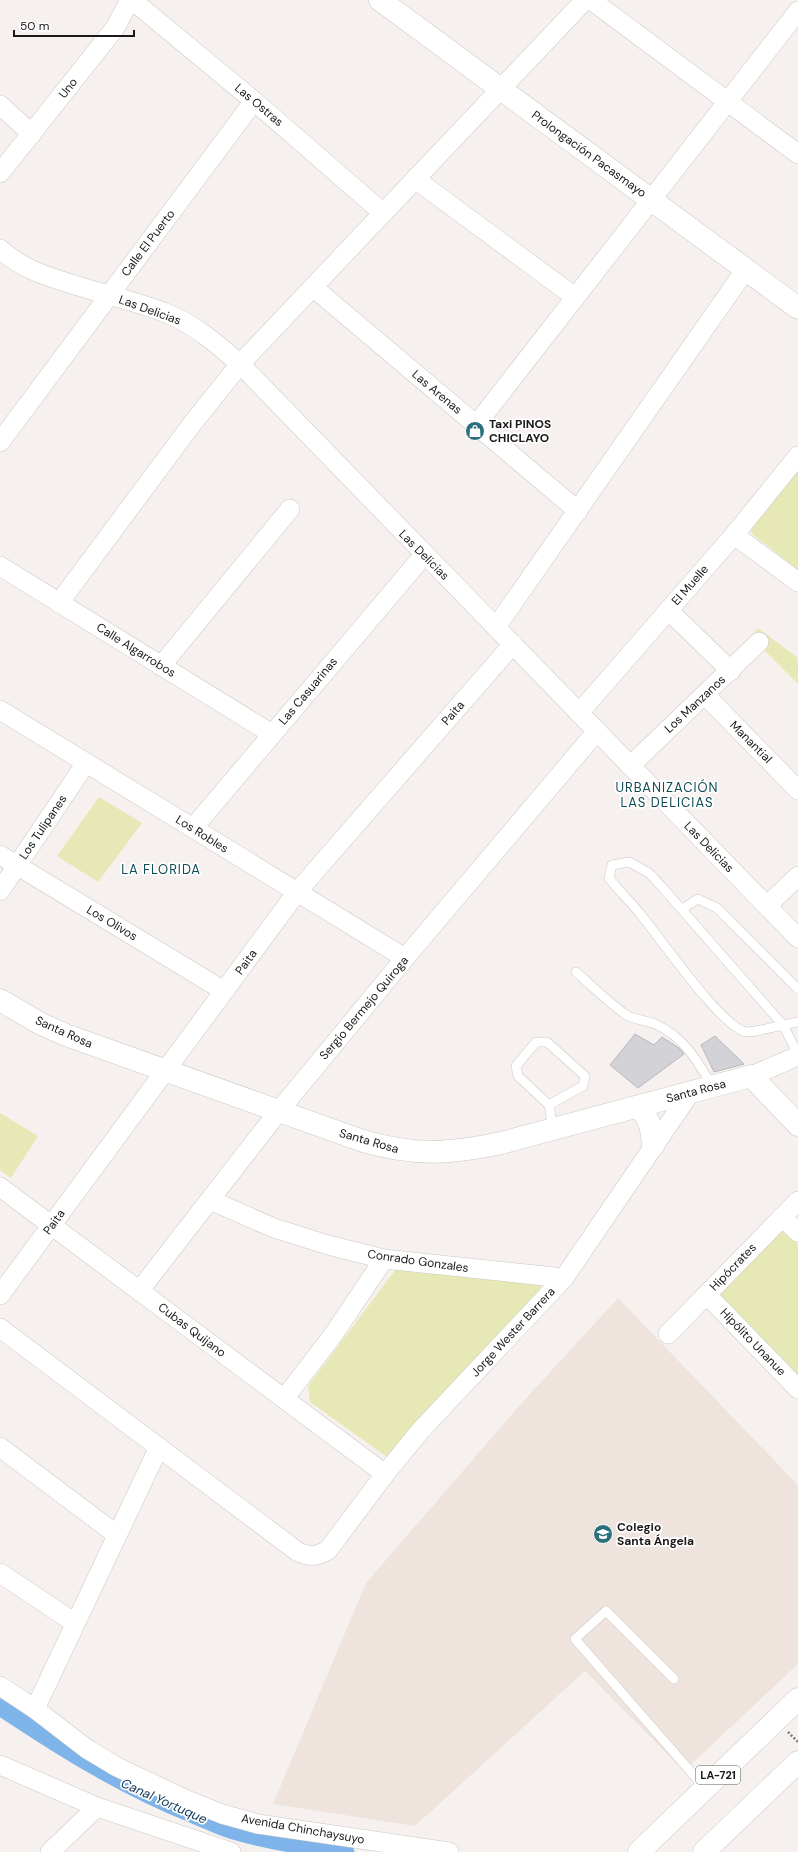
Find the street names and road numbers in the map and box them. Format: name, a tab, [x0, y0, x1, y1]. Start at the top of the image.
street label: Uno	[55, 74, 81, 102]
street label: Las Ostras	[231, 80, 287, 130]
street label: Prolongación Pacasmayo	[528, 107, 650, 201]
street label: Calle El Puerto	[118, 206, 178, 280]
street label: Las Delicias	[117, 291, 183, 329]
street label: Las Arenas	[409, 366, 465, 418]
street label: Las Delicias	[395, 526, 453, 584]
street label: El Muelle	[668, 561, 712, 609]
street label: Calle Algarrobos	[93, 619, 179, 681]
street label: Las Casuarinas	[275, 654, 341, 728]
street label: Los Manzanos	[661, 672, 729, 736]
street label: Paita	[438, 697, 468, 729]
street label: Manantial	[726, 717, 776, 767]
street label: Los Tulipanes	[15, 792, 71, 862]
street label: Los Robles	[173, 811, 231, 857]
street label: Las Delicias	[681, 818, 737, 876]
street label: Los Olivos	[84, 902, 140, 944]
street label: Paita	[231, 946, 261, 978]
street label: Sergio Bermejo Quiroga	[316, 953, 412, 1063]
street label: Santa Rosa	[33, 1012, 95, 1052]
street label: Santa Rosa	[664, 1075, 728, 1107]
street label: Santa Rosa	[337, 1125, 401, 1157]
street label: Paita	[39, 1206, 69, 1238]
street label: Hipócrates	[706, 1240, 760, 1294]
street label: Conrado Gonzales	[366, 1246, 470, 1276]
street label: Jorge Wester Barrera	[467, 1284, 559, 1380]
street label: Cubas Quijano	[155, 1299, 229, 1361]
street label: Hipólito Unanue	[717, 1305, 789, 1379]
road number: LA-721	[696, 1766, 740, 1784]
street label: Avenida Chinchaysuyo	[240, 1810, 366, 1848]

